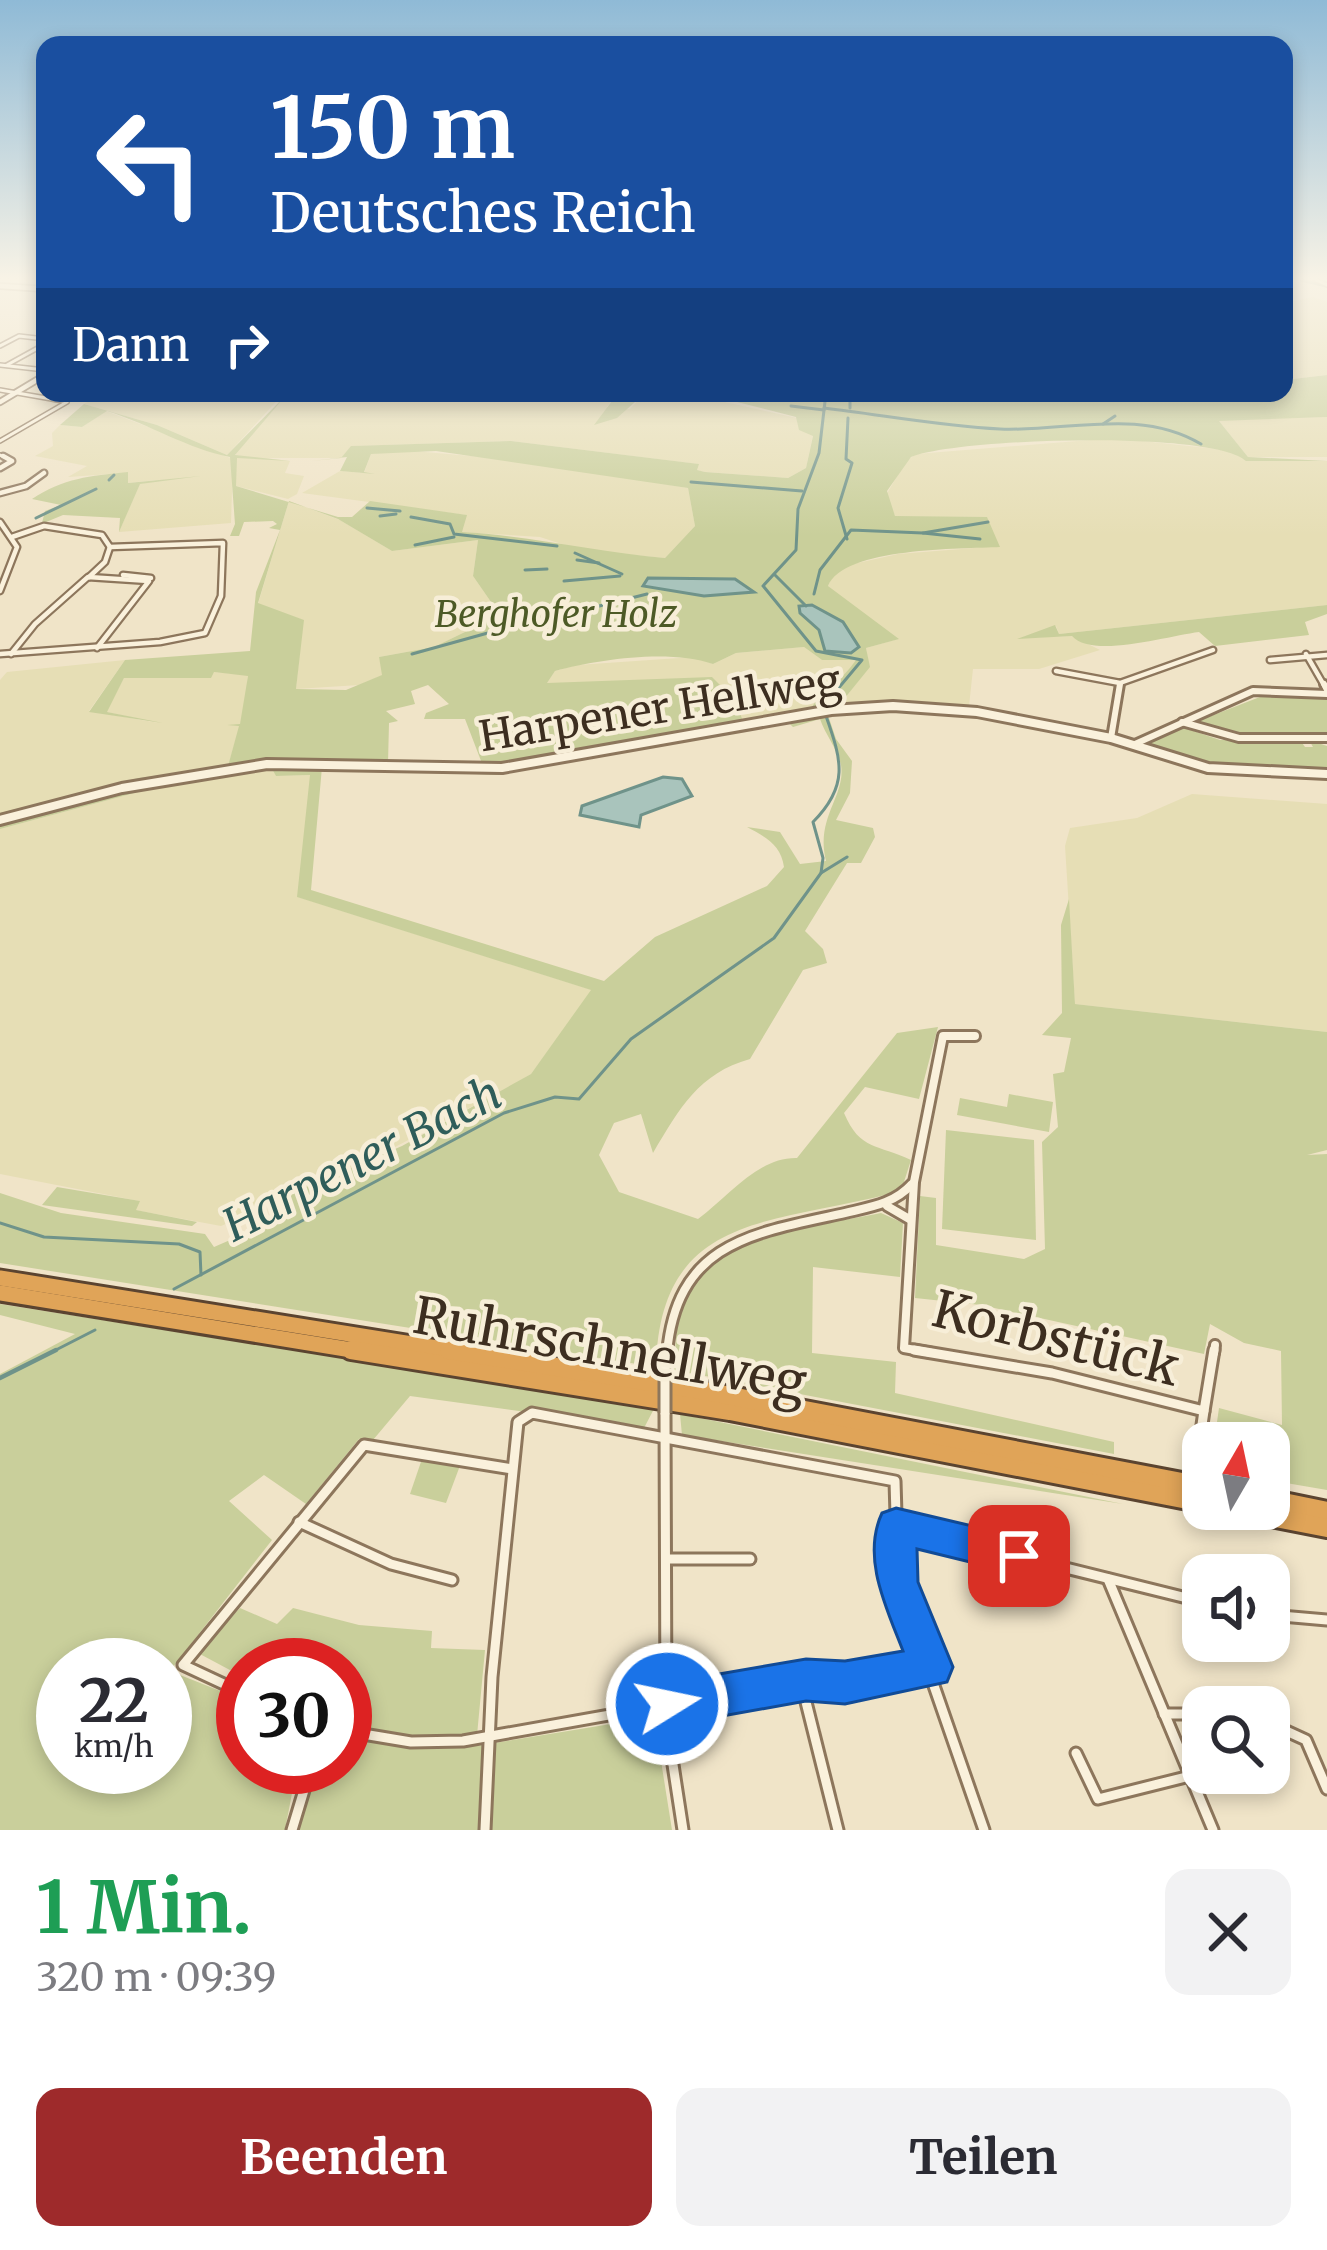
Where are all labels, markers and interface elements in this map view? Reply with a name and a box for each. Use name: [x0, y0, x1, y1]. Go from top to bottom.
text: 150 m: [270, 75, 515, 181]
icon: left: [72, 84, 228, 240]
text: Deutsches Reich: [270, 179, 696, 247]
icon: right: [214, 312, 280, 378]
text: Dann: [72, 317, 190, 373]
park label: Berghofer Holz: [435, 592, 678, 637]
street label: Harpener Hellweg: [475, 654, 845, 763]
water label: Harpener Bach: [213, 1065, 510, 1254]
street label: Korbstück: [926, 1276, 1186, 1400]
street label: Ruhrschnellweg: [409, 1283, 811, 1415]
north arrow: [1182, 1422, 1290, 1530]
map controls: [1182, 1422, 1290, 1794]
pin: [968, 1505, 1070, 1607]
icon: arrive: [986, 1523, 1052, 1589]
button: sound: [1182, 1554, 1290, 1662]
speed limit sign: 30: [216, 1638, 372, 1794]
position arrow: [604, 1641, 730, 1767]
text: 22: [79, 1663, 149, 1738]
button: search: [1182, 1686, 1290, 1794]
text: km/h: [74, 1727, 154, 1765]
text: 1 Min.: [36, 1862, 252, 1953]
button: close: [1165, 1869, 1291, 1995]
text: 320 m · 09:39: [36, 1953, 276, 2002]
button: Beenden: [36, 2088, 652, 2226]
button: Teilen: [676, 2088, 1291, 2226]

